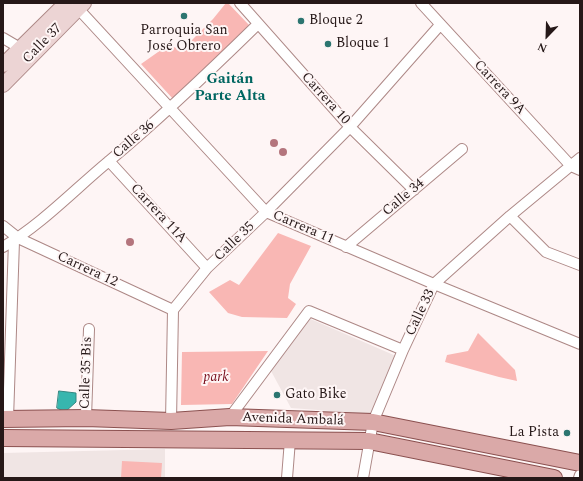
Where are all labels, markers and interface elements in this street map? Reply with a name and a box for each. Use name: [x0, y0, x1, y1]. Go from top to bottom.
marker: Parroquia San José Obrero: [179, 11, 189, 21]
place label: Bloque 2: [309, 13, 363, 29]
marker: Bloque 2: [296, 16, 306, 26]
north arrow: [527, 16, 567, 56]
street label: Calle 37: [20, 20, 66, 68]
place label: Parroquia San José Obrero: [140, 23, 228, 56]
place label: Bloque 1: [336, 36, 390, 52]
text: N: [535, 38, 550, 57]
marker: Bloque 1: [323, 39, 333, 49]
street label: Carrera 9A: [470, 57, 528, 119]
street label: Carrera 10: [297, 69, 353, 129]
district label: Gaitán Parte Alta: [195, 71, 265, 106]
street label: Calle 36: [110, 117, 158, 163]
street label: Calle 34: [380, 176, 428, 220]
street label: Carrera 11A: [126, 181, 190, 247]
street label: Carrera 11: [270, 208, 336, 248]
street label: Calle 35: [211, 219, 259, 265]
street label: Carrera 12: [54, 249, 120, 291]
street label: Calle 33: [403, 287, 439, 339]
street label: Calle 35 Bis: [77, 336, 97, 410]
park label: park: [203, 370, 229, 386]
place label: Gato Bike: [285, 387, 347, 403]
marker: Gato Bike: [272, 390, 282, 400]
street label: Avenida Ambalá: [242, 410, 344, 430]
place label: La Pista: [509, 425, 559, 441]
marker: La Pista: [562, 428, 572, 438]

